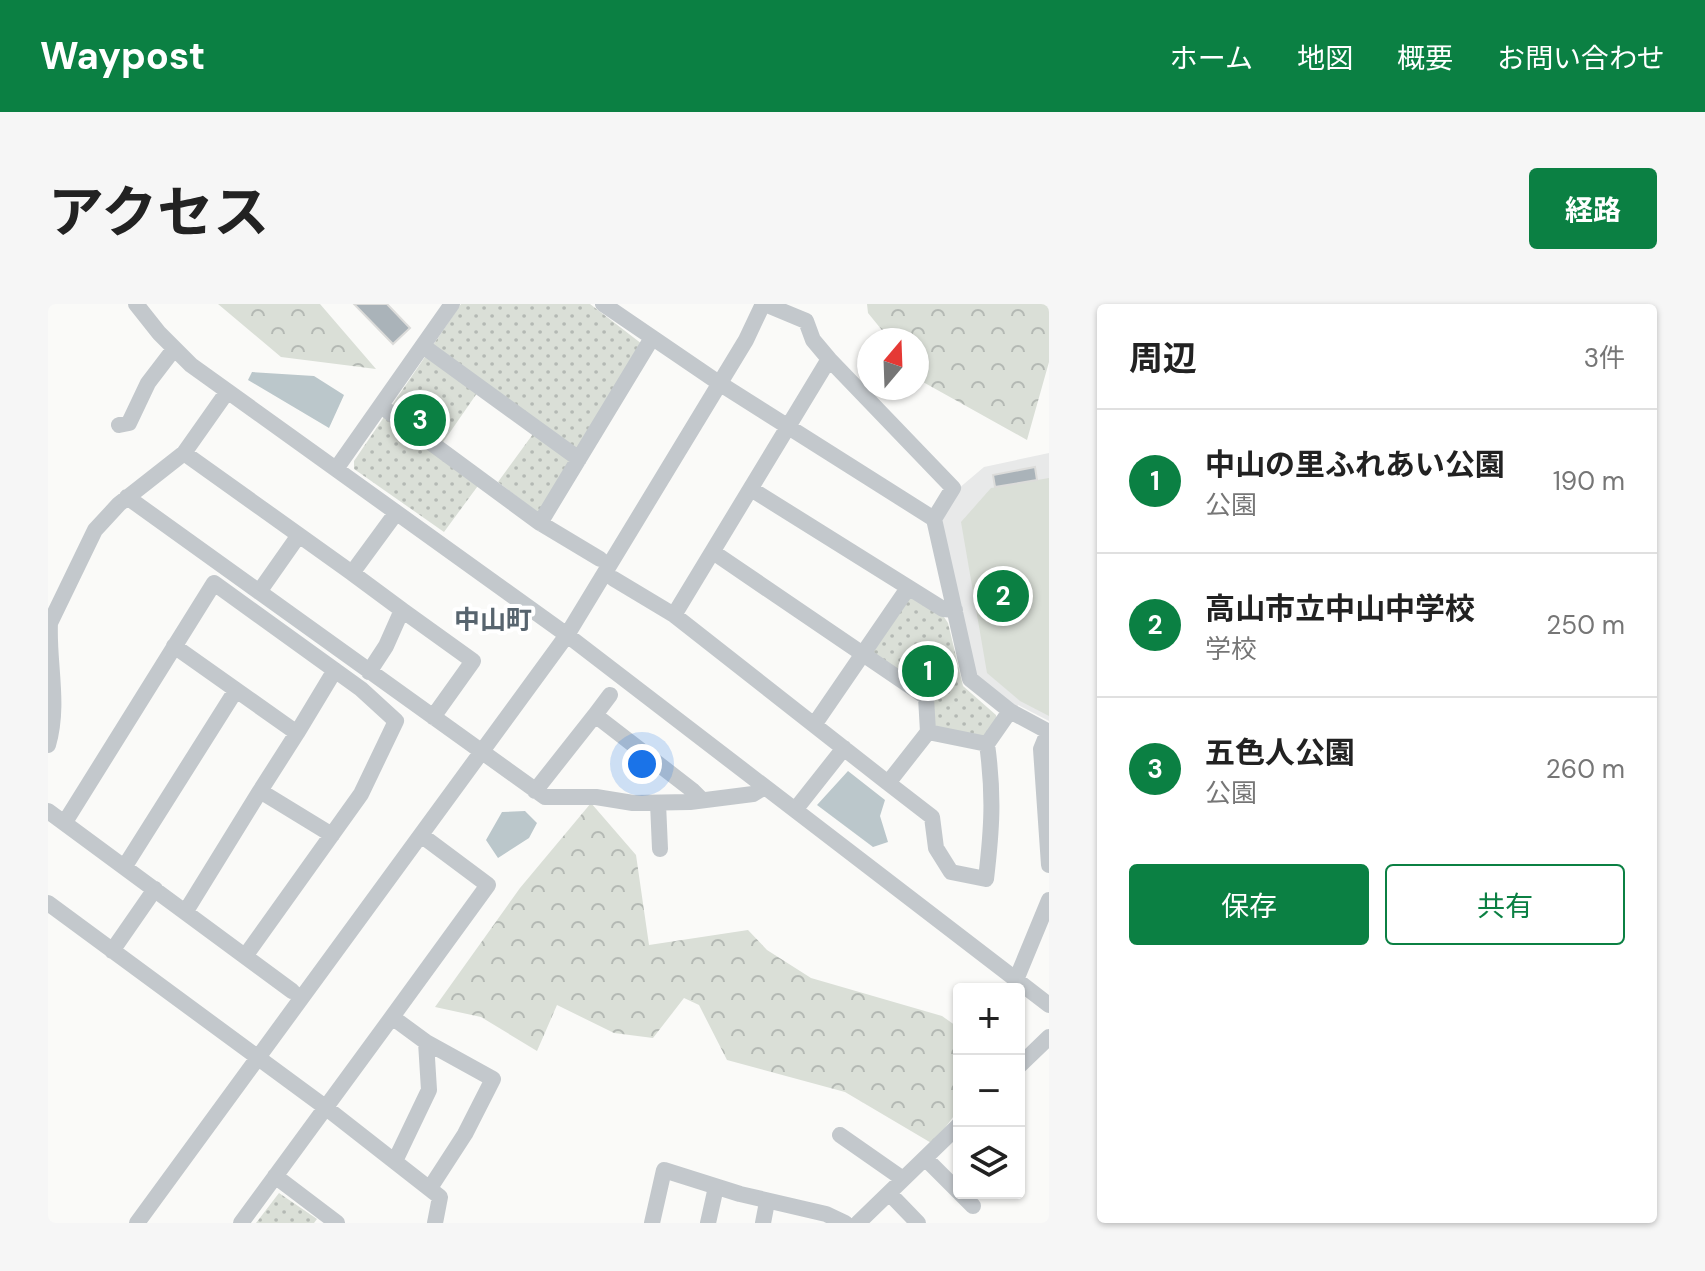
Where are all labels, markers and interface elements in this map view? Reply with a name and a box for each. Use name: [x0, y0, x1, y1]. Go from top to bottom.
text: Waypost: [40, 31, 205, 81]
text: ホーム: [1170, 40, 1253, 77]
text: 地図: [1297, 40, 1353, 77]
text: 概要: [1397, 40, 1453, 77]
text: お問い合わせ: [1497, 40, 1665, 77]
button: 経路: [1529, 168, 1657, 249]
text: アクセス: [48, 176, 269, 249]
north arrow: [857, 328, 929, 400]
text: 周辺: [1129, 336, 1197, 381]
text: 3件: [1584, 341, 1625, 375]
pin: 3: [394, 390, 446, 450]
text: 中山の里ふれあい公園: [1205, 445, 1505, 484]
text: 1: [1150, 464, 1160, 498]
text: 190 m: [1553, 464, 1625, 498]
text: 公園: [1205, 488, 1257, 522]
pin: 2: [977, 566, 1029, 626]
text: 高山市立中山中学校: [1205, 589, 1475, 628]
district label: 中山町: [454, 603, 532, 637]
text: 2: [1147, 608, 1163, 642]
text: 250 m: [1546, 608, 1625, 642]
text: 学校: [1205, 632, 1257, 666]
pin: 1: [902, 641, 954, 701]
text: 五色人公園: [1205, 733, 1355, 772]
your location: [622, 744, 662, 784]
text: 3: [1147, 752, 1163, 786]
text: 260 m: [1546, 752, 1625, 786]
text: 公園: [1205, 776, 1257, 810]
button: 保存: [1129, 864, 1369, 945]
button: 共有: [1385, 864, 1625, 945]
map controls: [953, 983, 1025, 1199]
button: +: [953, 983, 1025, 1055]
button: −: [953, 1055, 1025, 1127]
button: layers: [953, 1127, 1025, 1199]

